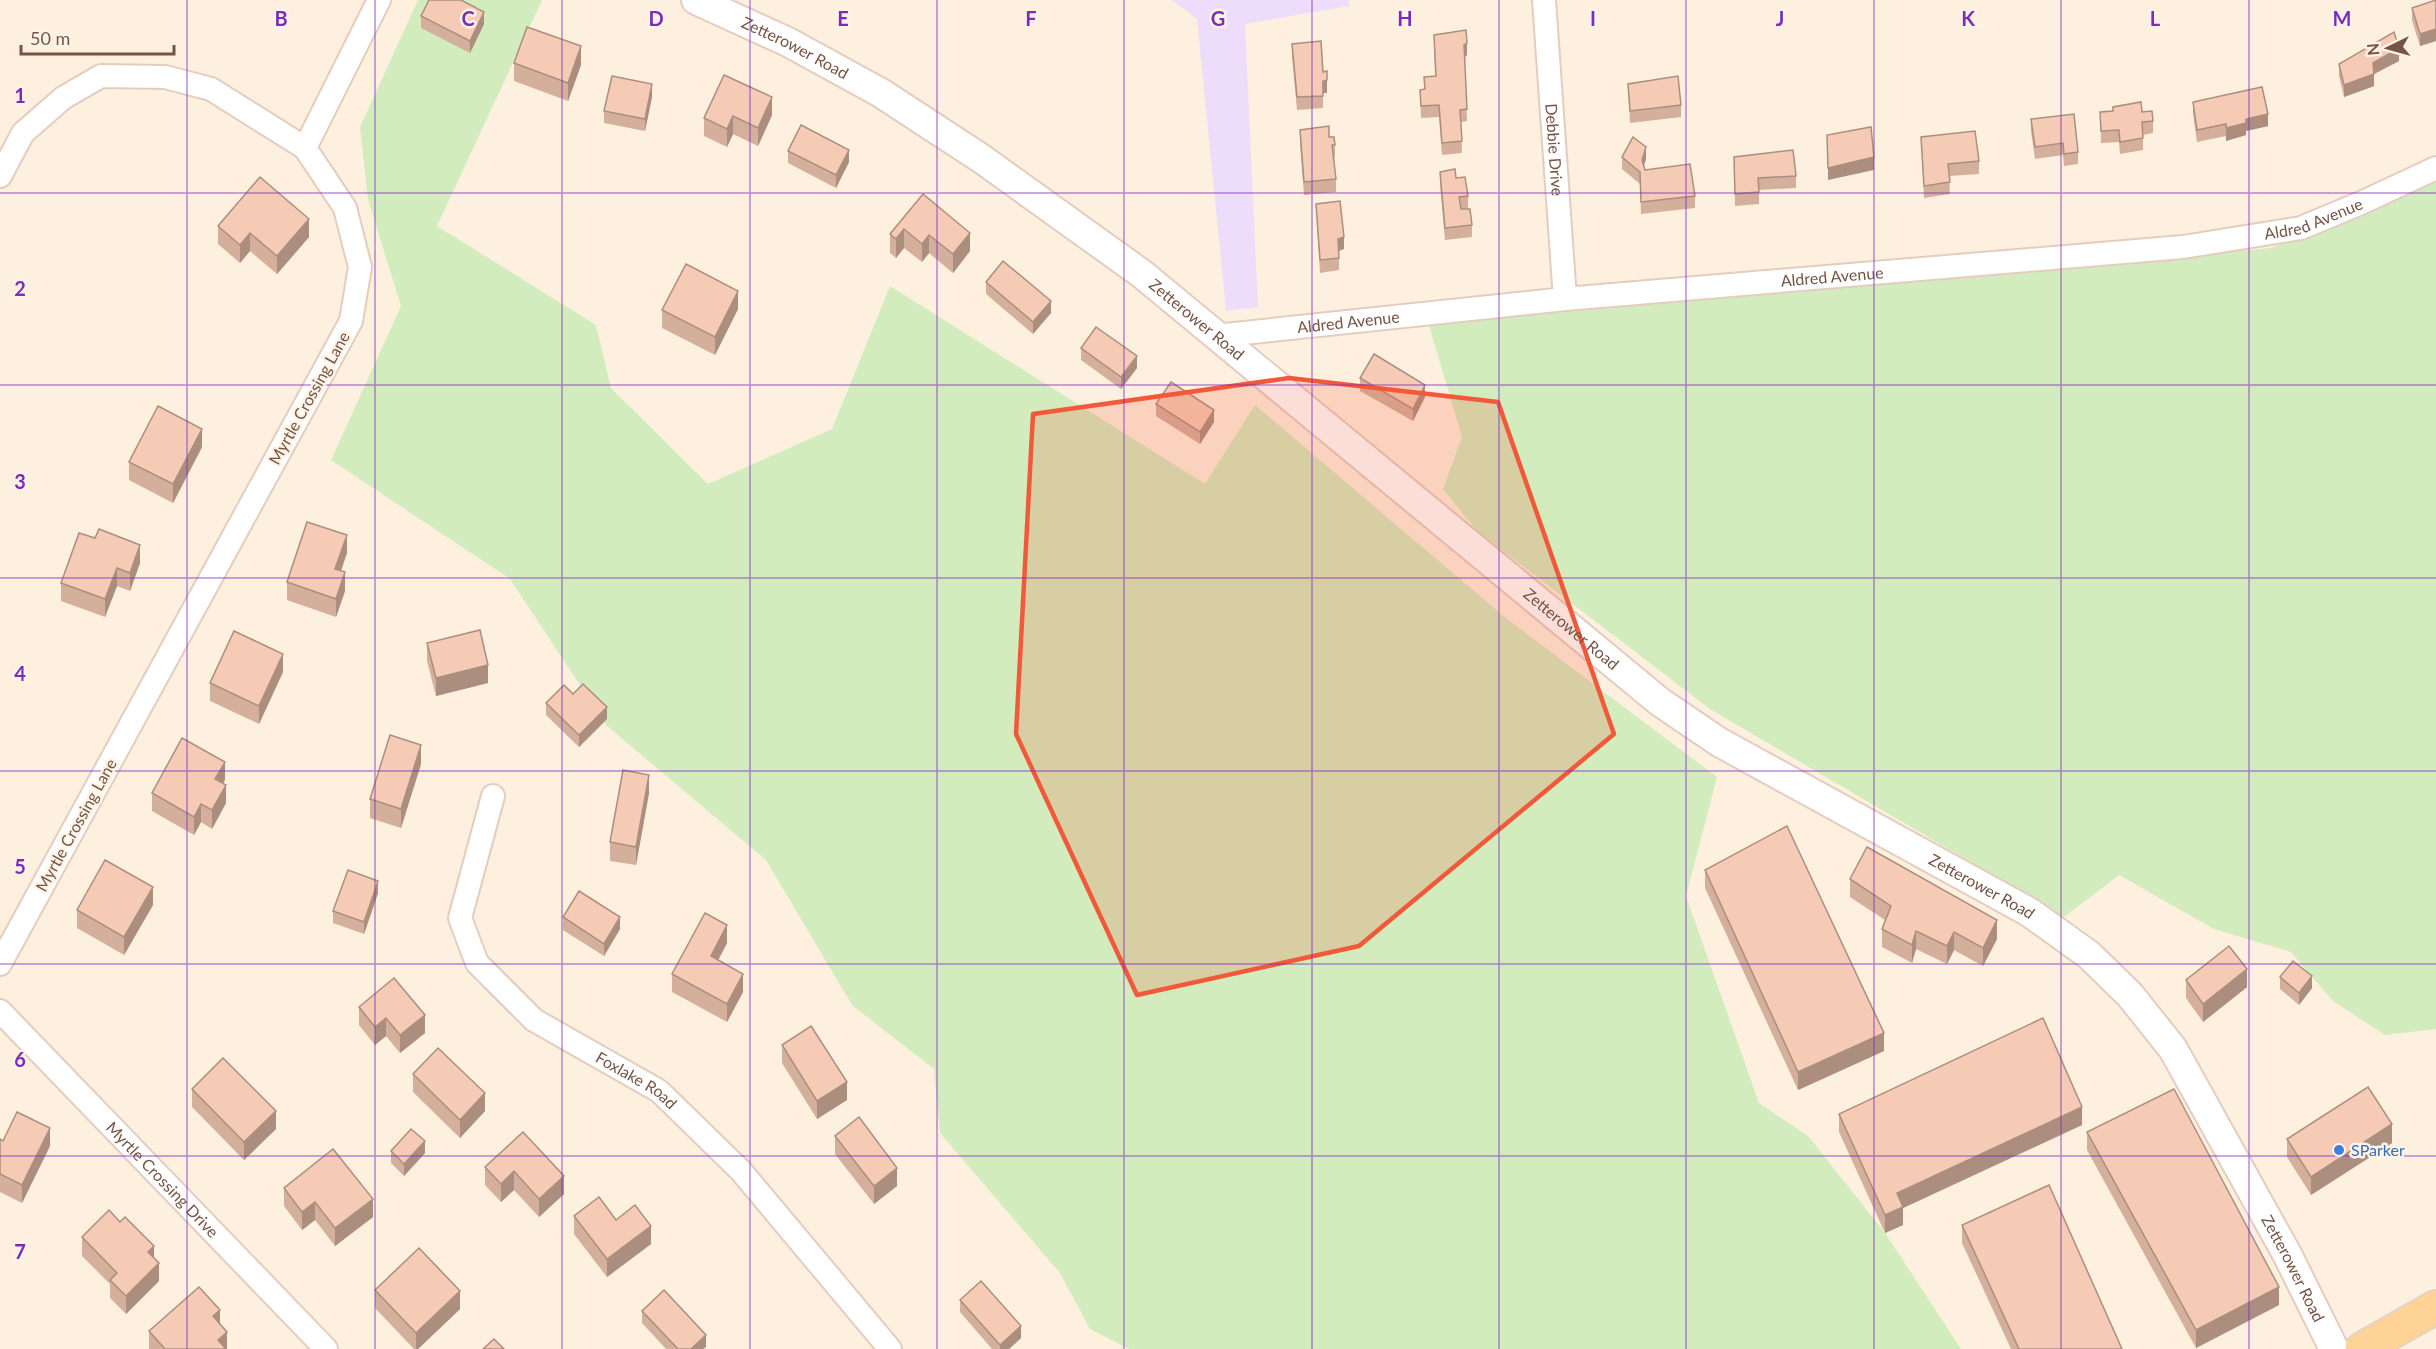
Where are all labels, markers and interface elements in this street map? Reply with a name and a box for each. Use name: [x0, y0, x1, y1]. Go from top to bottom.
text: B: [274, 6, 288, 30]
text: C: [461, 6, 475, 30]
text: D: [648, 6, 664, 30]
text: E: [837, 6, 849, 30]
text: F: [1025, 6, 1037, 30]
text: G: [1211, 6, 1225, 30]
text: H: [1397, 6, 1413, 30]
text: I: [1590, 6, 1596, 30]
text: J: [1776, 6, 1784, 30]
text: K: [1961, 6, 1975, 30]
text: L: [2150, 6, 2161, 30]
text: M: [2333, 6, 2351, 30]
street label: Zetterower Road: [739, 12, 852, 82]
scale bar: [21, 18, 174, 56]
north arrow: [2358, 18, 2418, 78]
text: 50 m: [30, 27, 70, 49]
text: N: [2363, 42, 2383, 56]
text: 1: [14, 83, 26, 107]
street label: Debbie Drive: [1542, 103, 1568, 197]
street label: Aldred Avenue: [2263, 193, 2365, 243]
street label: Aldred Avenue: [1780, 262, 1884, 290]
street label: Zetterower Road: [1146, 274, 1248, 364]
text: 2: [14, 276, 26, 300]
street label: Aldred Avenue: [1296, 307, 1400, 336]
street label: Myrtle Crossing Lane: [264, 328, 353, 467]
text: 3: [14, 469, 26, 493]
street label: Zetterower Road: [1520, 584, 1623, 673]
text: 4: [14, 661, 26, 685]
street label: Myrtle Crossing Lane: [31, 755, 120, 894]
street label: Zetterower Road: [1926, 849, 2039, 922]
text: 5: [14, 854, 26, 878]
text: 6: [14, 1047, 26, 1071]
street label: Foxlake Road: [593, 1047, 681, 1112]
street label: Myrtle Crossing Drive: [103, 1117, 223, 1241]
place label: SParker: [2351, 1140, 2405, 1159]
marker: SParker: [2332, 1143, 2346, 1157]
street label: Zetterower Road: [2258, 1212, 2329, 1325]
text: 7: [14, 1239, 26, 1263]

